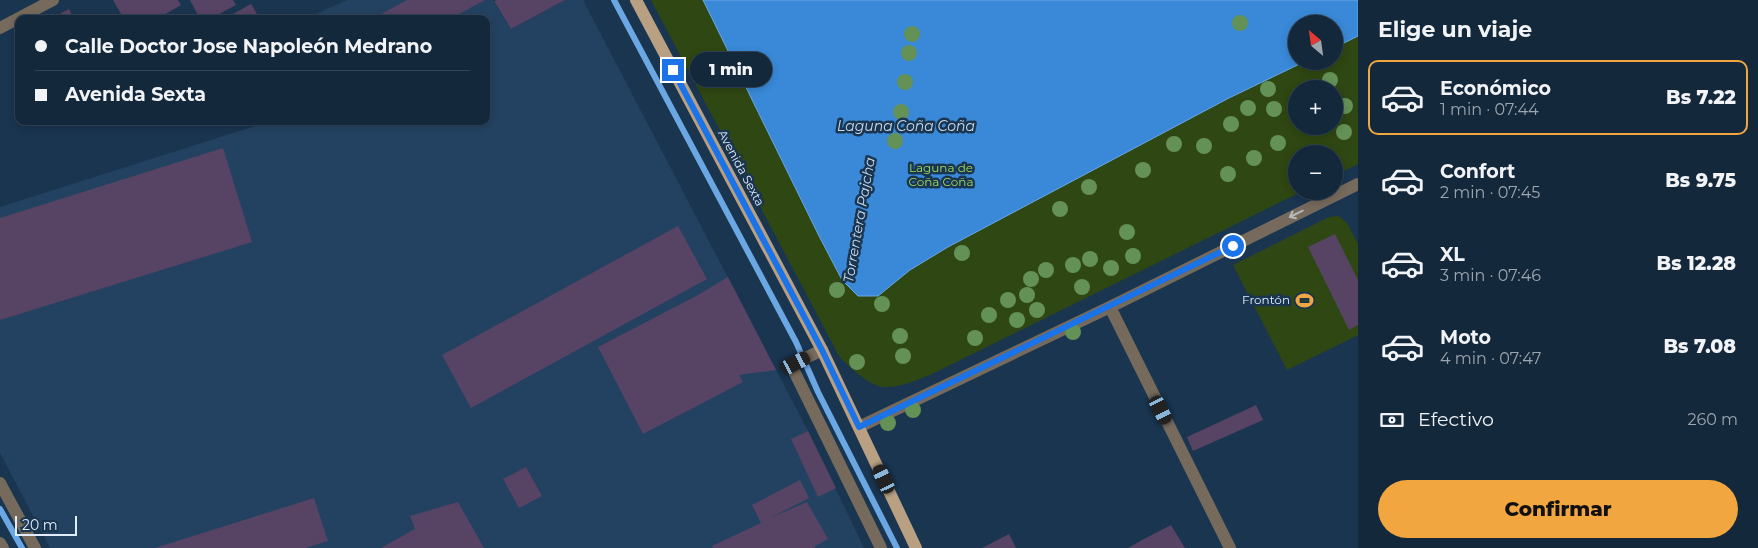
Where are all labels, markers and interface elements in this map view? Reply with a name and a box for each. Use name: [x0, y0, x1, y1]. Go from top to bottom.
north arrow: [1288, 15, 1342, 70]
map controls: [1288, 15, 1343, 200]
text: Elige un viaje: [1378, 16, 1532, 43]
text: Calle Doctor Jose Napoleón Medrano: [65, 35, 432, 58]
callout: 1 min: [690, 52, 773, 88]
route end: [662, 59, 684, 81]
text: 1 min: [709, 60, 753, 79]
icon: car: [1380, 75, 1425, 120]
text: Económico: [1440, 77, 1551, 100]
button: +: [1288, 80, 1343, 135]
text: Avenida Sexta: [65, 83, 206, 106]
text: Bs 7.22: [1666, 86, 1736, 109]
text: 1 min · 07:44: [1440, 100, 1539, 119]
water label: Laguna Coña Coña: [837, 117, 975, 135]
street label: Avenida Sexta: [715, 127, 768, 208]
button: −: [1288, 145, 1343, 200]
water label: Torrentera Pajcha: [839, 156, 879, 284]
icon: car: [1380, 158, 1425, 203]
park label: Laguna de Coña Coña: [908, 160, 974, 189]
text: Confort: [1440, 160, 1515, 183]
text: Bs 9.75: [1665, 169, 1736, 192]
text: 2 min · 07:45: [1440, 183, 1540, 202]
one-way arrow: [1289, 210, 1304, 220]
route start: [1222, 235, 1244, 257]
icon: car: [1380, 241, 1425, 286]
text: XL: [1440, 243, 1465, 266]
text: Bs 12.28: [1657, 252, 1736, 275]
text: 3 min · 07:46: [1440, 266, 1541, 285]
sports icon: Frontón: [1294, 290, 1314, 310]
place label: Frontón: [1242, 292, 1290, 307]
icon: car: [1380, 324, 1425, 369]
text: Moto: [1440, 326, 1491, 349]
text: Bs 7.08: [1664, 335, 1736, 358]
text: 4 min · 07:47: [1440, 349, 1541, 368]
car: [779, 350, 812, 376]
car: [1147, 393, 1174, 427]
icon: cash: [1378, 406, 1406, 434]
text: Efectivo: [1418, 408, 1494, 431]
text: 260 m: [1687, 410, 1738, 429]
car: [870, 462, 897, 496]
button: Confirmar: [1378, 480, 1738, 538]
scale bar: [15, 513, 78, 536]
text: 20 m: [22, 516, 58, 534]

